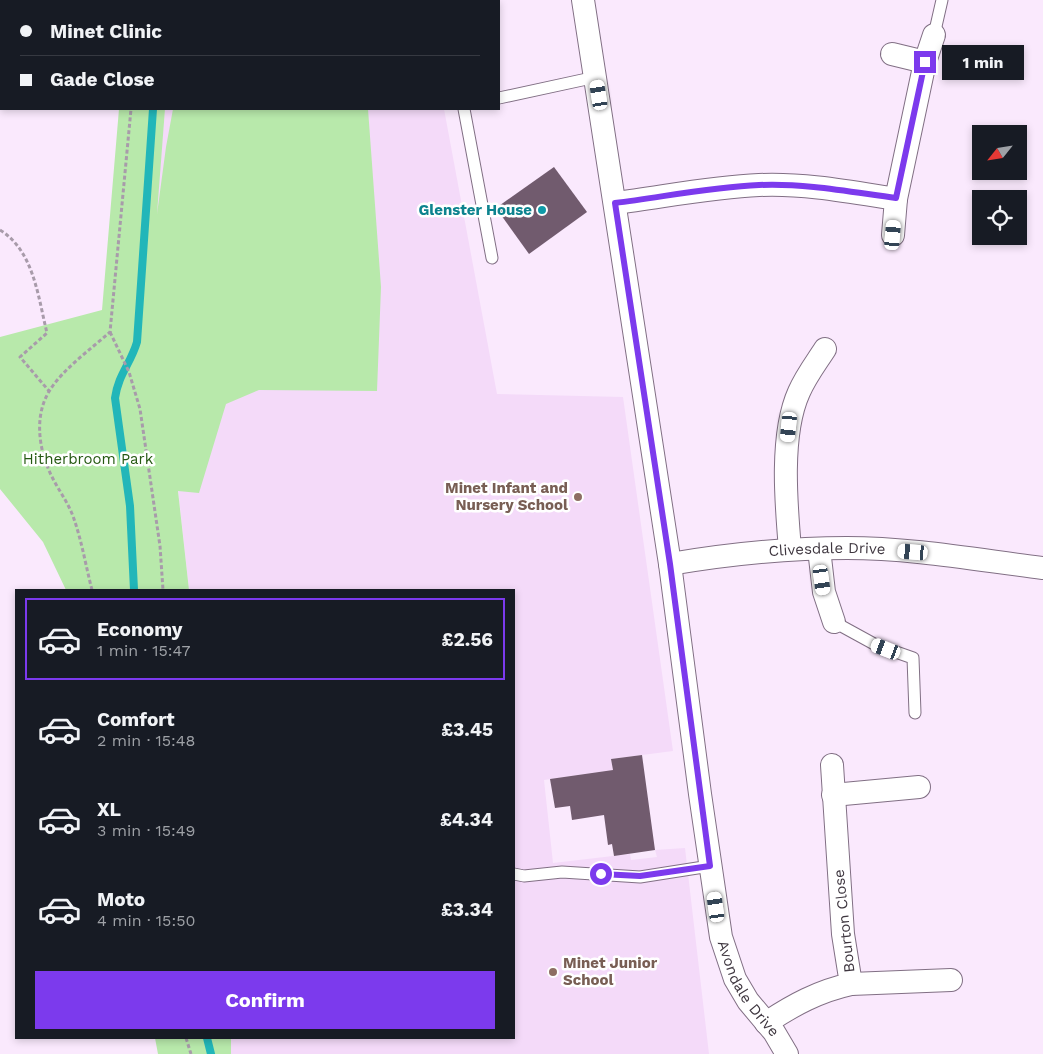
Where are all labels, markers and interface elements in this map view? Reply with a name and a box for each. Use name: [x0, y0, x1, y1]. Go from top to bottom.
text: Minet Clinic: [50, 20, 162, 43]
callout: 1 min: [942, 44, 1025, 80]
route end: [914, 51, 936, 73]
text: 1 min: [962, 53, 1004, 72]
text: Gade Close: [50, 68, 155, 91]
car: [589, 79, 608, 111]
north arrow: [972, 125, 1028, 180]
map controls: [972, 125, 1027, 245]
button: locate: [972, 190, 1027, 245]
place label: Glenster House: [419, 201, 532, 219]
marker: Glenster House: [536, 204, 548, 216]
car: [884, 219, 901, 251]
car: [779, 411, 798, 443]
park label: Hitherbroom Park: [23, 450, 154, 468]
place label: Minet Infant and Nursery School: [445, 479, 568, 514]
marker: Minet Infant and Nursery School: [572, 491, 584, 503]
street label: Clivesdale Drive: [768, 539, 886, 560]
car: [897, 543, 928, 561]
car: [812, 564, 831, 596]
icon: car: [37, 617, 82, 662]
text: Economy: [97, 618, 182, 641]
text: £2.56: [442, 628, 493, 651]
car: [869, 637, 902, 661]
text: 1 min · 15:47: [97, 641, 191, 660]
icon: car: [37, 707, 82, 752]
text: Comfort: [97, 708, 175, 731]
text: £3.45: [441, 718, 493, 741]
text: 2 min · 15:48: [97, 731, 195, 750]
icon: car: [37, 797, 82, 842]
text: XL: [97, 798, 121, 821]
text: £4.34: [440, 808, 493, 831]
text: 3 min · 15:49: [97, 821, 195, 840]
route start: [590, 863, 612, 885]
street label: Bourton Close: [830, 868, 858, 974]
icon: car: [37, 887, 82, 932]
text: Moto: [97, 888, 145, 911]
car: [706, 891, 725, 923]
text: £3.34: [441, 898, 493, 921]
text: 4 min · 15:50: [97, 911, 195, 930]
street label: Avondale Drive: [714, 938, 783, 1040]
place label: Minet Junior School: [563, 954, 658, 989]
marker: Minet Junior School: [547, 966, 559, 978]
button: Confirm: [35, 971, 495, 1029]

